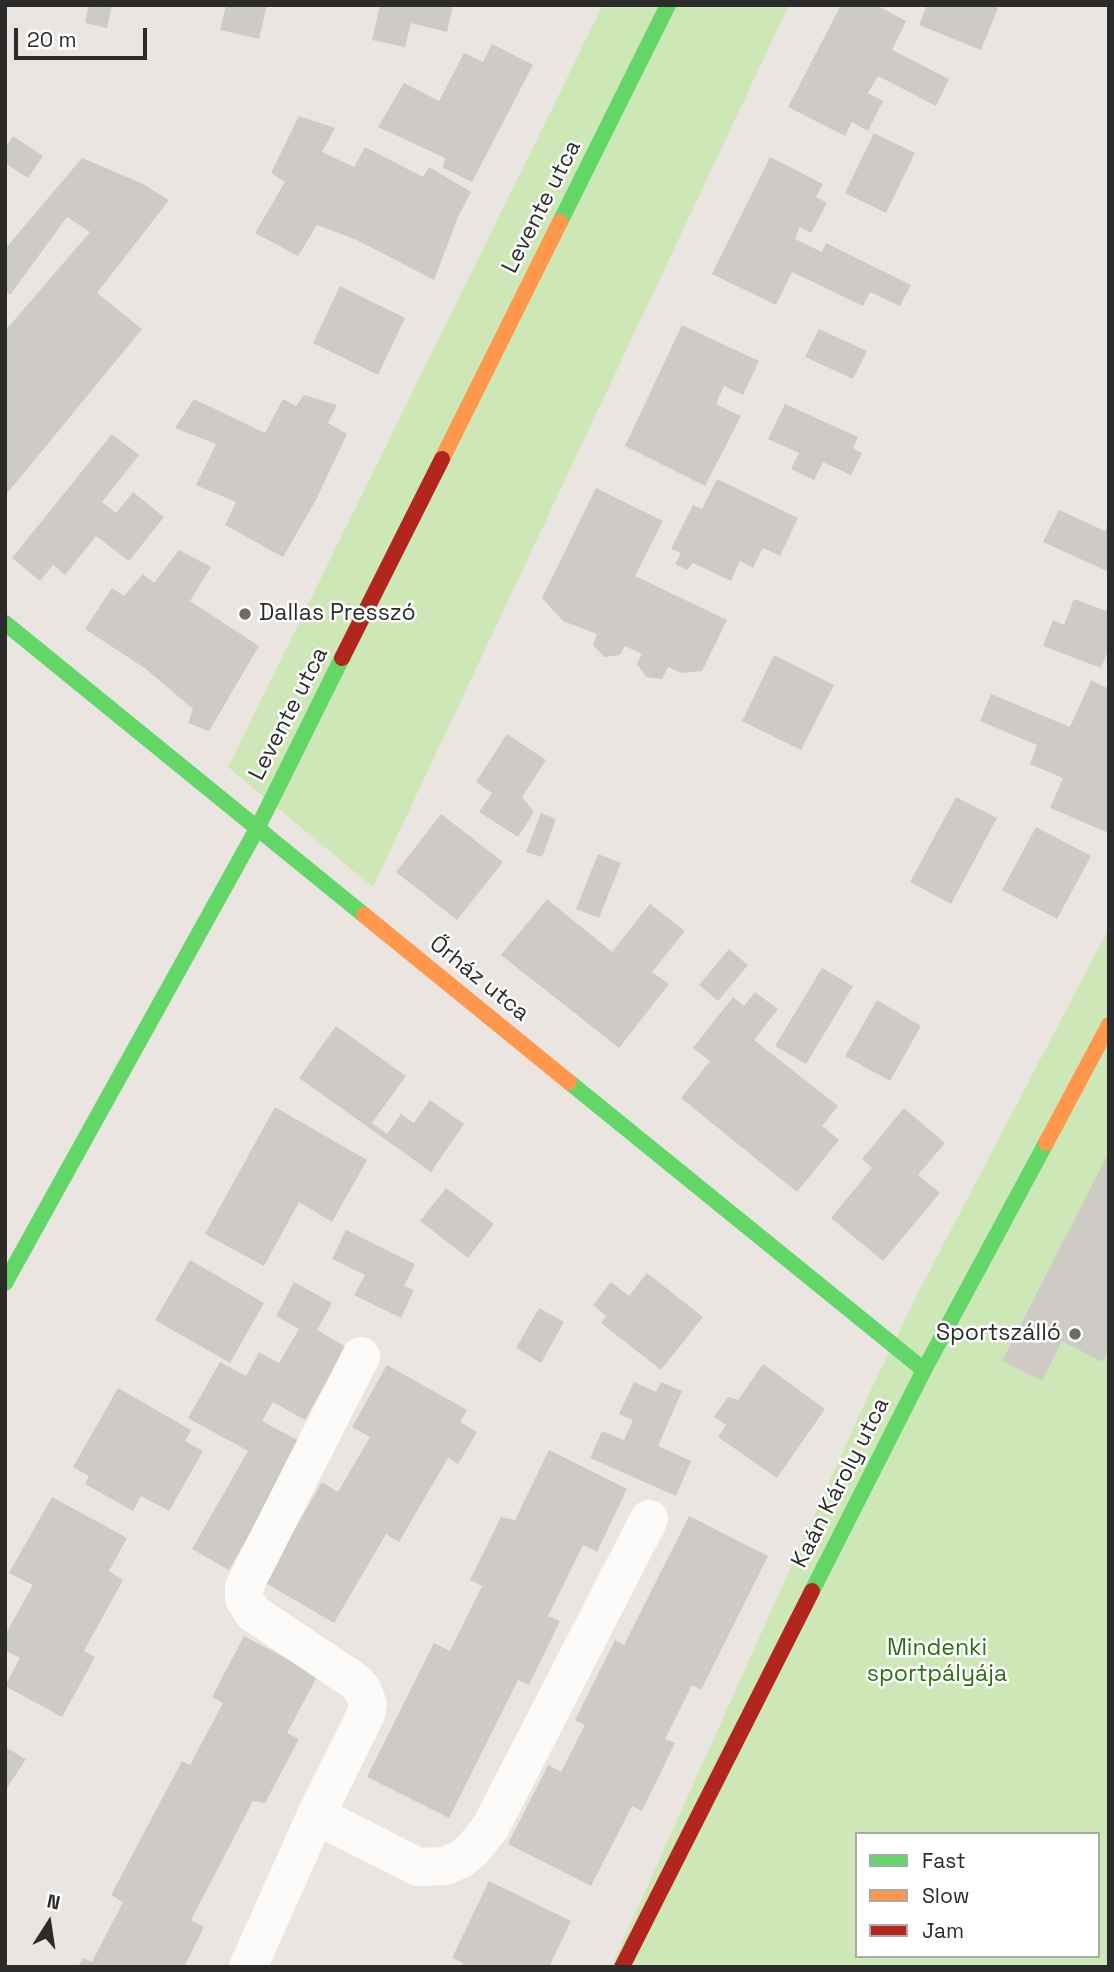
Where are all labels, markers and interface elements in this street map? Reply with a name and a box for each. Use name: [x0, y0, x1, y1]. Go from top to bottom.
scale bar: [18, 14, 150, 58]
text: 20 m: [27, 26, 77, 53]
street label: Levente utca: [497, 136, 587, 278]
place label: Dallas Presszó: [259, 600, 416, 628]
marker: Dallas Presszó: [237, 606, 253, 622]
street label: Levente utca: [244, 643, 334, 785]
street label: Őrház utca: [423, 930, 535, 1028]
place label: Sportszálló: [936, 1320, 1061, 1348]
marker: Sportszálló: [1067, 1326, 1083, 1342]
street label: Kaán Károly utca: [786, 1393, 896, 1573]
park label: Mindenki sportpályája: [867, 1635, 1007, 1689]
legend: [855, 1832, 1100, 1958]
text: Fast: [922, 1847, 966, 1874]
text: Slow: [922, 1882, 970, 1909]
north arrow: [14, 1888, 84, 1958]
text: N: [45, 1888, 62, 1916]
text: Jam: [922, 1917, 964, 1944]

